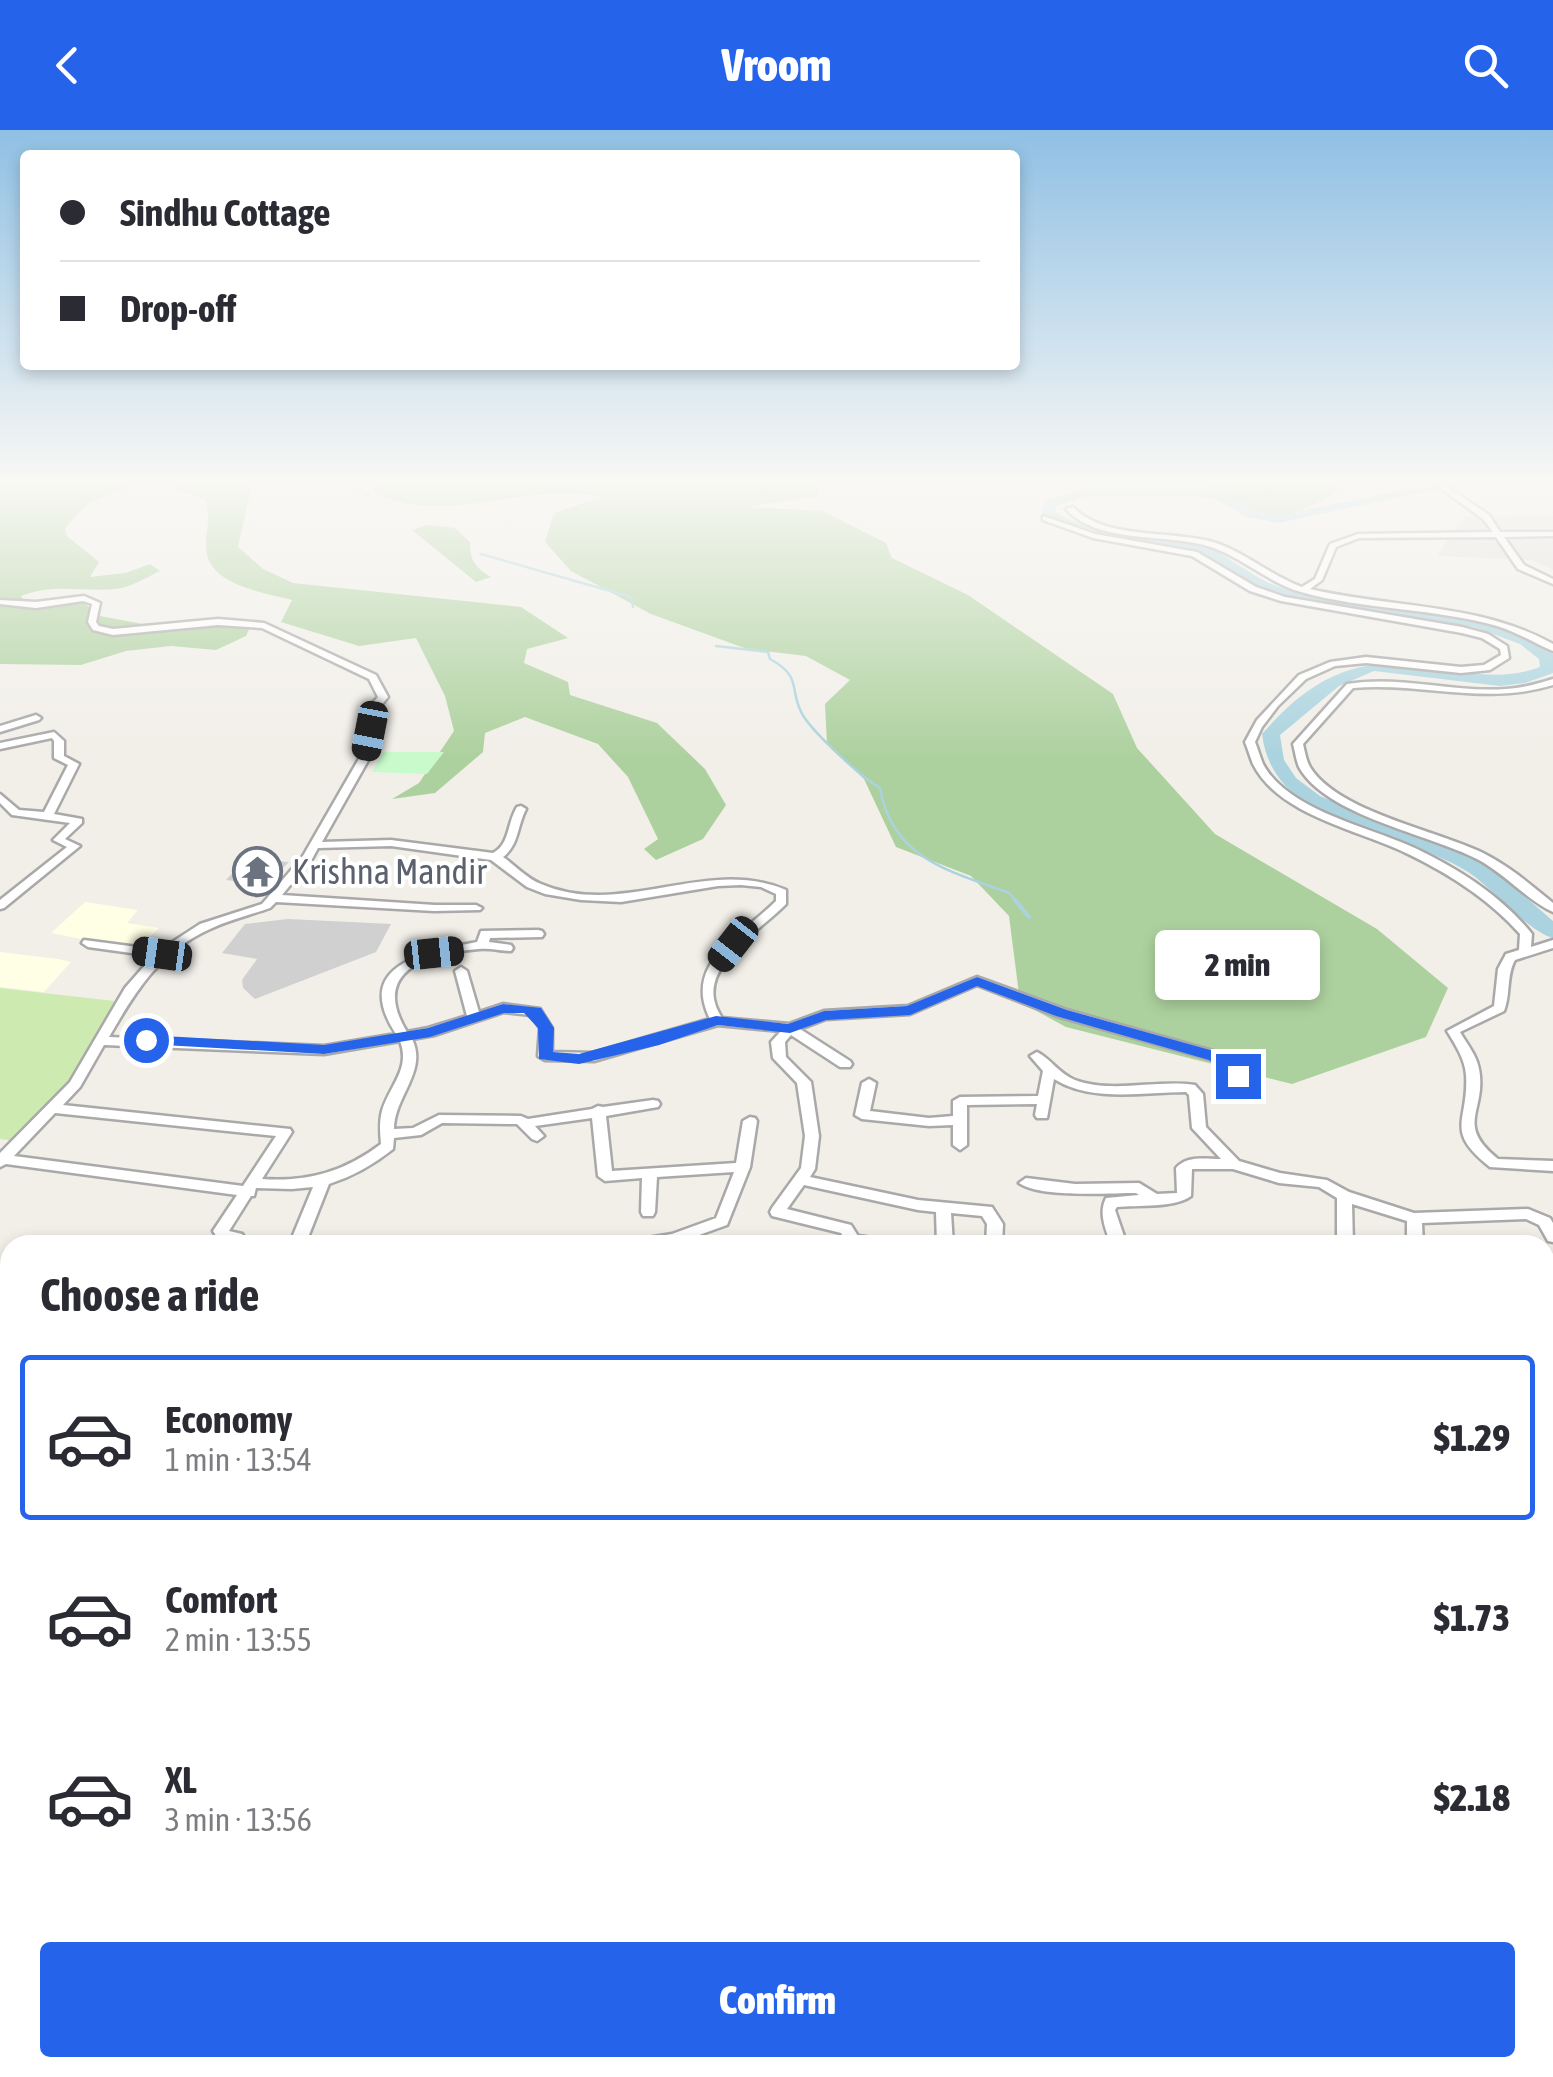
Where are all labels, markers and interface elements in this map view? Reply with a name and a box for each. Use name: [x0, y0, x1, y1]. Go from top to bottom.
icon: back: [40, 38, 95, 93]
icon: search: [1458, 38, 1513, 93]
text: Vroom: [721, 39, 832, 91]
text: Sindhu Cottage: [120, 191, 330, 234]
text: Drop-off: [120, 287, 236, 330]
car: [350, 699, 390, 763]
temple icon: Krishna Mandir: [231, 845, 283, 897]
place label: Krishna Mandir: [292, 851, 487, 891]
car: [703, 911, 763, 977]
callout: 2 min: [1156, 931, 1320, 1001]
car: [130, 935, 194, 973]
car: [403, 935, 465, 971]
text: 2 min: [1205, 946, 1270, 983]
route start: [124, 1018, 169, 1063]
route end: [1216, 1054, 1261, 1099]
text: Choose a ride: [40, 1269, 259, 1321]
icon: car: [45, 1393, 135, 1483]
text: Economy: [165, 1398, 292, 1441]
text: $1.29: [1434, 1416, 1510, 1459]
text: 1 min · 13:54: [165, 1441, 312, 1478]
icon: car: [45, 1573, 135, 1663]
text: Comfort: [165, 1578, 277, 1621]
text: $1.73: [1434, 1596, 1510, 1639]
text: 2 min · 13:55: [165, 1621, 312, 1658]
icon: car: [45, 1753, 135, 1843]
text: XL: [165, 1758, 197, 1801]
text: $2.18: [1434, 1776, 1510, 1819]
text: 3 min · 13:56: [165, 1801, 312, 1838]
button: Confirm: [40, 1942, 1515, 2057]

